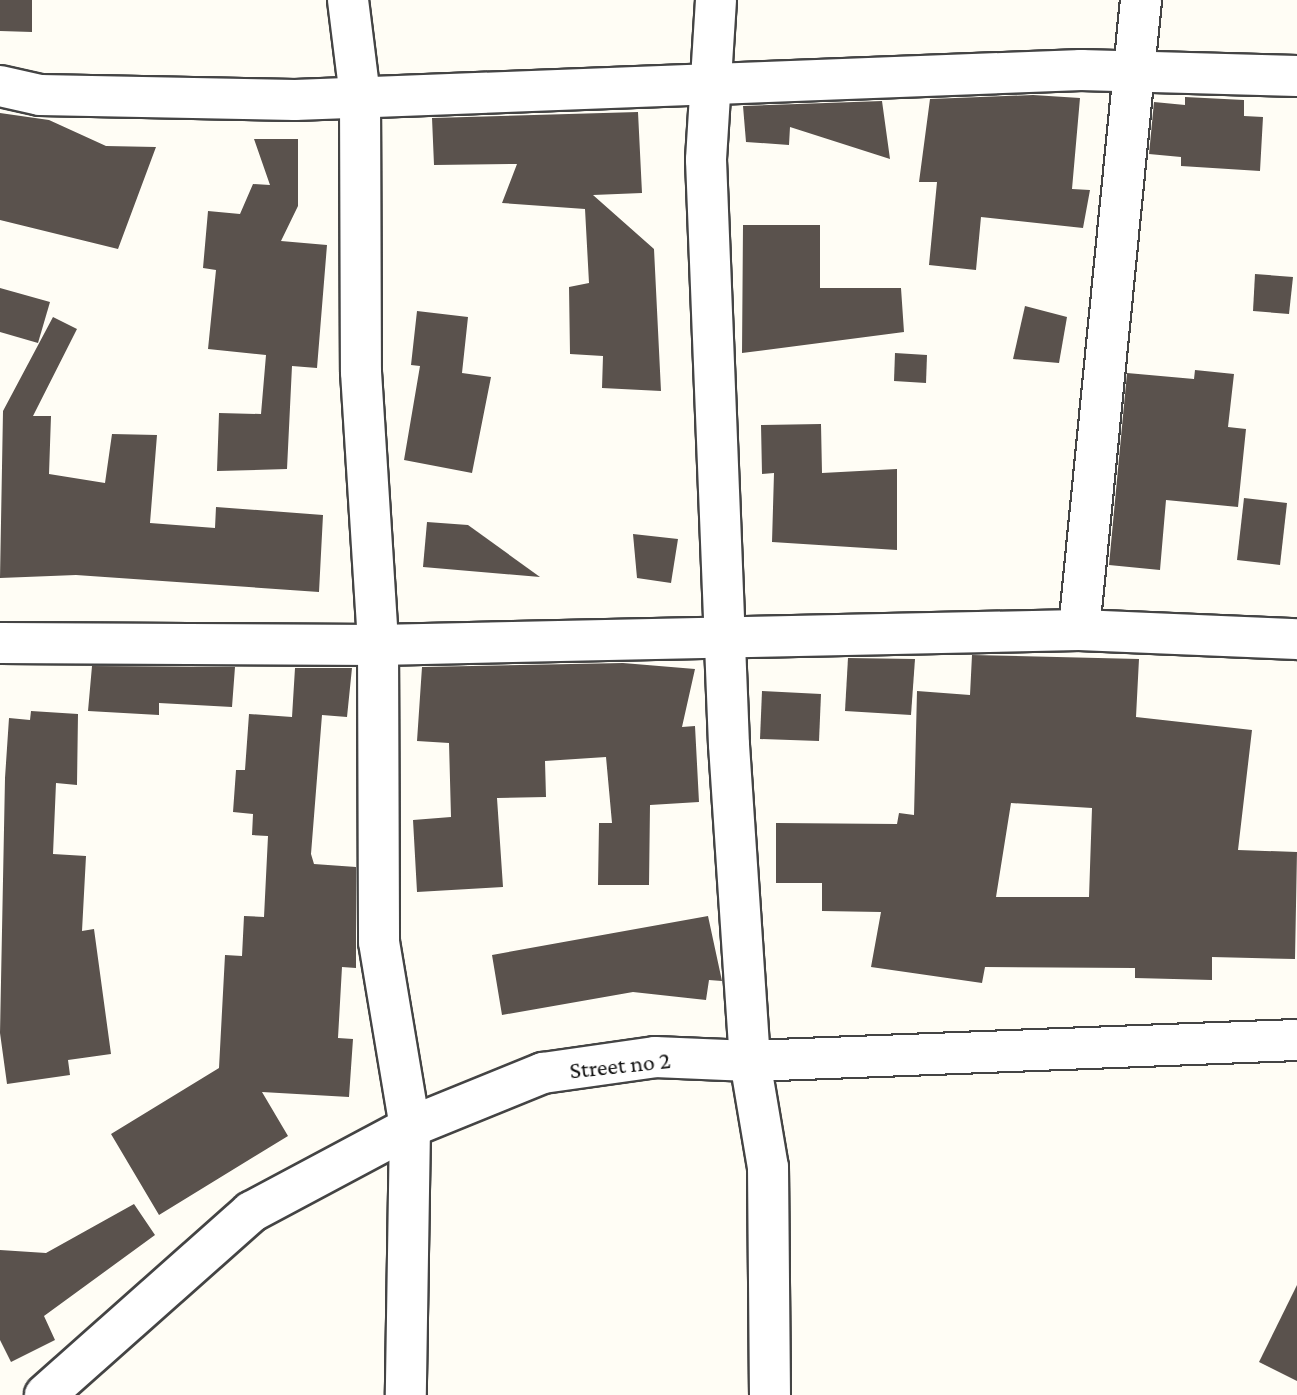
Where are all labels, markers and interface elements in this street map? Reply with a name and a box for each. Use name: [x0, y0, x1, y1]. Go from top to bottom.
street label: Street no 2: [568, 1045, 672, 1085]

